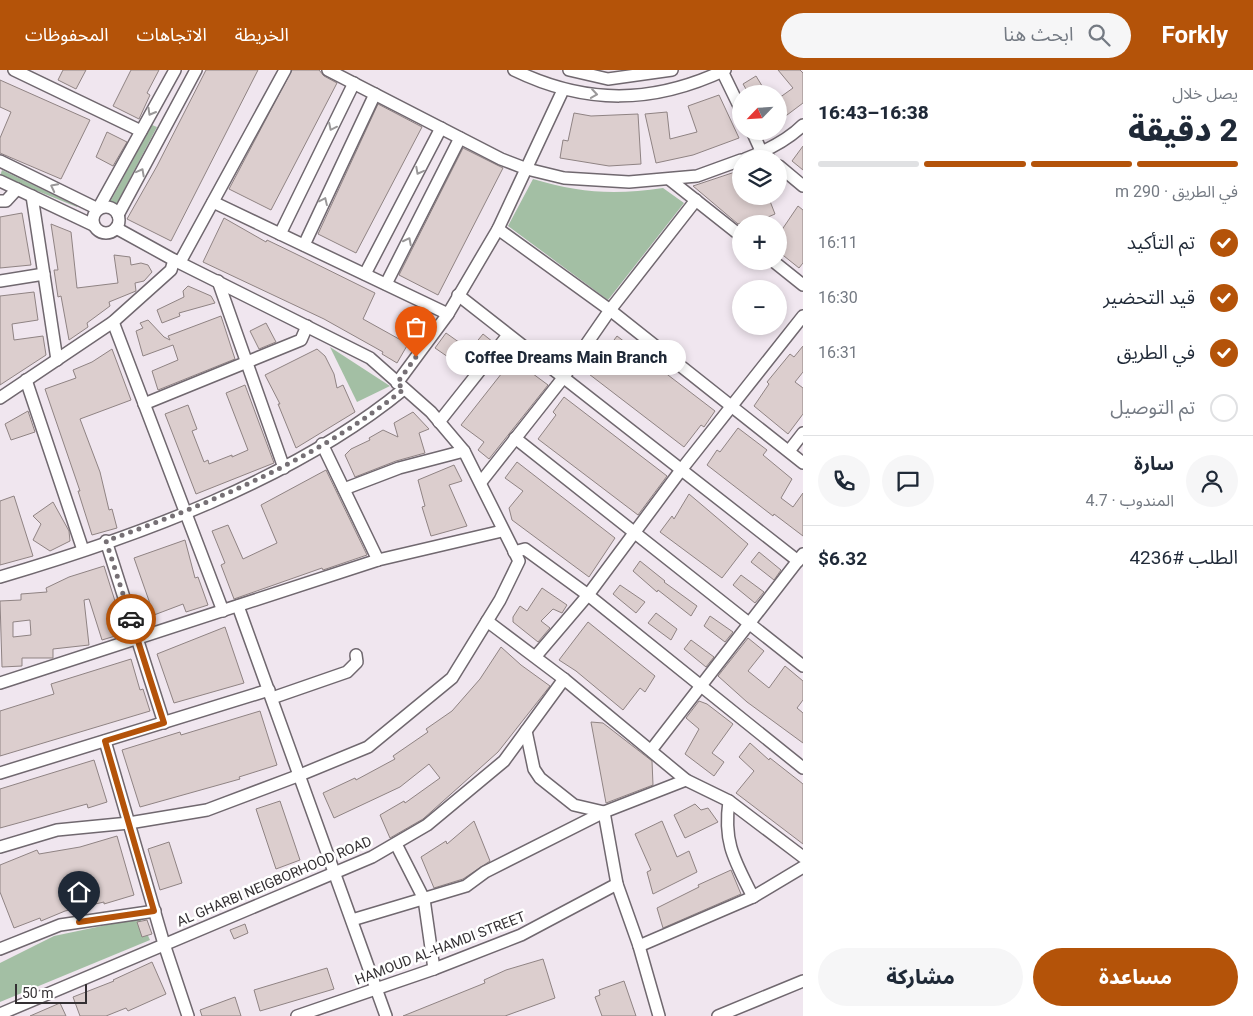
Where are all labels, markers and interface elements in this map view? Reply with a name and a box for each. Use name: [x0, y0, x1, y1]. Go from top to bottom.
search box: [781, 13, 1131, 58]
icon: search: [1085, 21, 1113, 49]
text: Forkly: [1161, 21, 1228, 49]
text: ابحث هنا: [1003, 23, 1073, 46]
text: المحفوظات: [25, 24, 109, 45]
text: الاتجاهات: [137, 24, 207, 45]
text: الخريطة: [235, 24, 289, 45]
text: يصل خلال: [1172, 84, 1238, 103]
north arrow: [732, 85, 788, 140]
map controls: [732, 85, 787, 335]
one-way arrow: [589, 89, 598, 99]
text: 16:38–16:43: [818, 101, 929, 124]
one-way arrow: [147, 107, 157, 116]
text: 2 دقيقة: [1128, 111, 1238, 149]
one-way arrow: [328, 122, 338, 131]
button: layers: [732, 150, 787, 205]
one-way arrow: [415, 166, 425, 175]
one-way arrow: [135, 168, 145, 177]
text: في الطريق · 290 m: [1115, 182, 1238, 201]
one-way arrow: [50, 183, 59, 193]
one-way arrow: [318, 197, 329, 206]
button: +: [732, 215, 787, 270]
icon: check: [1210, 229, 1238, 257]
text: تم التأكيد: [1127, 231, 1195, 254]
text: 16:11: [818, 233, 858, 252]
one-way arrow: [402, 237, 412, 246]
button: −: [732, 280, 787, 335]
icon: check: [1210, 284, 1238, 312]
text: قيد التحضير: [1103, 286, 1195, 309]
text: 16:30: [818, 288, 858, 307]
pin: [395, 306, 437, 357]
icon: bag: [402, 313, 430, 341]
icon: check: [1210, 339, 1238, 367]
callout: Coffee Dreams Main Branch: [446, 340, 686, 374]
text: في الطريق: [1117, 341, 1195, 364]
text: 16:31: [818, 343, 858, 362]
text: Coffee Dreams Main Branch: [465, 348, 667, 367]
text: تم التوصيل: [1110, 396, 1195, 419]
text: سارة: [1134, 452, 1174, 475]
button: phone: [818, 455, 870, 507]
button: chat: [882, 455, 934, 507]
button: person: [1186, 455, 1238, 507]
text: المندوب · 4.7: [1085, 491, 1174, 510]
text: الطلب #4236: [1129, 546, 1238, 569]
text: $6.32: [818, 547, 867, 570]
courier: [106, 594, 156, 644]
icon: car: [117, 605, 145, 633]
street label: AL GHARBI NEIGBORHOOD ROAD: [174, 833, 374, 929]
pin: [58, 871, 100, 922]
icon: home: [65, 878, 93, 906]
street label: HAMOUD AL-HAMDI STREET: [353, 908, 528, 988]
button: مشاركة: [818, 948, 1023, 1006]
button: مساعدة: [1033, 948, 1238, 1006]
scale bar: [15, 981, 88, 1004]
text: 50 m: [22, 985, 54, 1001]

